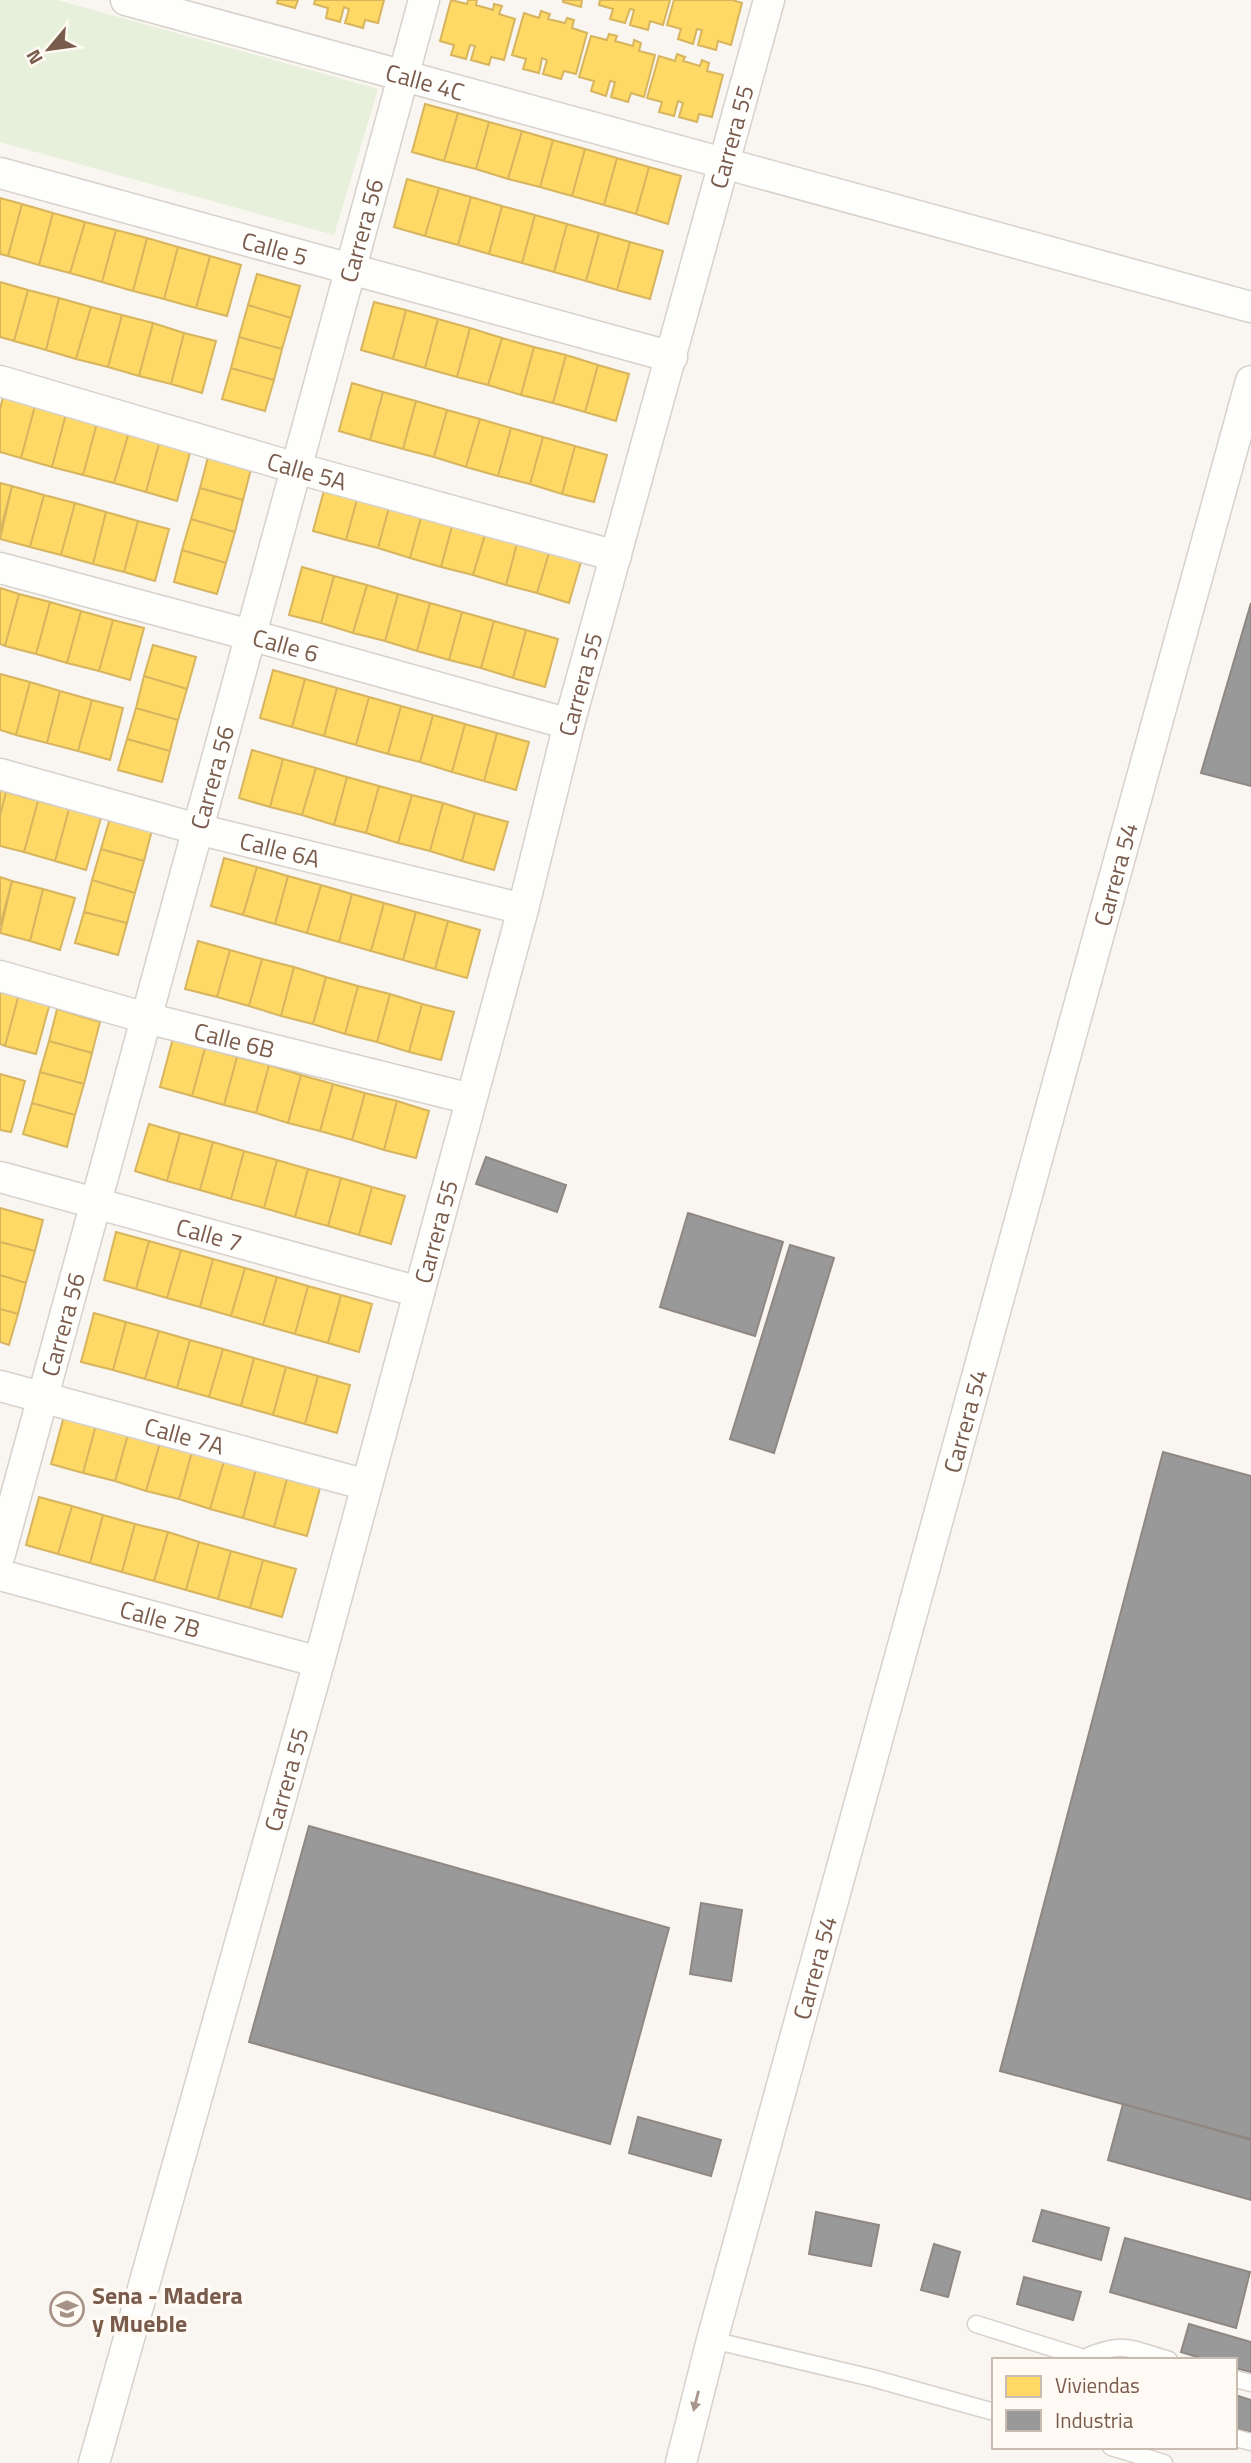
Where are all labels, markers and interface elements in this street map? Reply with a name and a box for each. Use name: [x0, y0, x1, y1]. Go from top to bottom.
north arrow: [14, 14, 84, 84]
text: N: [18, 45, 50, 70]
street label: Calle 4C: [382, 54, 468, 110]
street label: Carrera 55: [700, 81, 763, 193]
street label: Carrera 56: [330, 174, 392, 286]
street label: Calle 5: [238, 222, 312, 274]
street label: Calle 5A: [263, 442, 351, 499]
street label: Calle 6: [249, 619, 323, 671]
street label: Carrera 55: [549, 628, 611, 740]
street label: Carrera 56: [181, 721, 243, 833]
street label: Carrera 54: [1084, 818, 1147, 930]
street label: Calle 6A: [236, 822, 324, 877]
street label: Calle 6B: [190, 1013, 278, 1067]
street label: Carrera 55: [404, 1176, 467, 1287]
street label: Calle 7: [172, 1208, 246, 1261]
street label: Carrera 56: [31, 1268, 94, 1380]
street label: Carrera 54: [933, 1365, 996, 1477]
street label: Calle 7A: [140, 1408, 228, 1464]
street label: Calle 7B: [116, 1591, 204, 1647]
street label: Carrera 55: [254, 1723, 318, 1835]
street label: Carrera 54: [783, 1912, 846, 2024]
place label: Sena - Madera y Mueble: [92, 2277, 243, 2341]
school or university icon: Sena - Madera y Mueble: [48, 2290, 86, 2328]
legend: [992, 2358, 1237, 2449]
text: Viviendas: [1055, 2369, 1140, 2401]
one-way arrow: [690, 2390, 701, 2412]
text: Industria: [1055, 2404, 1134, 2436]

